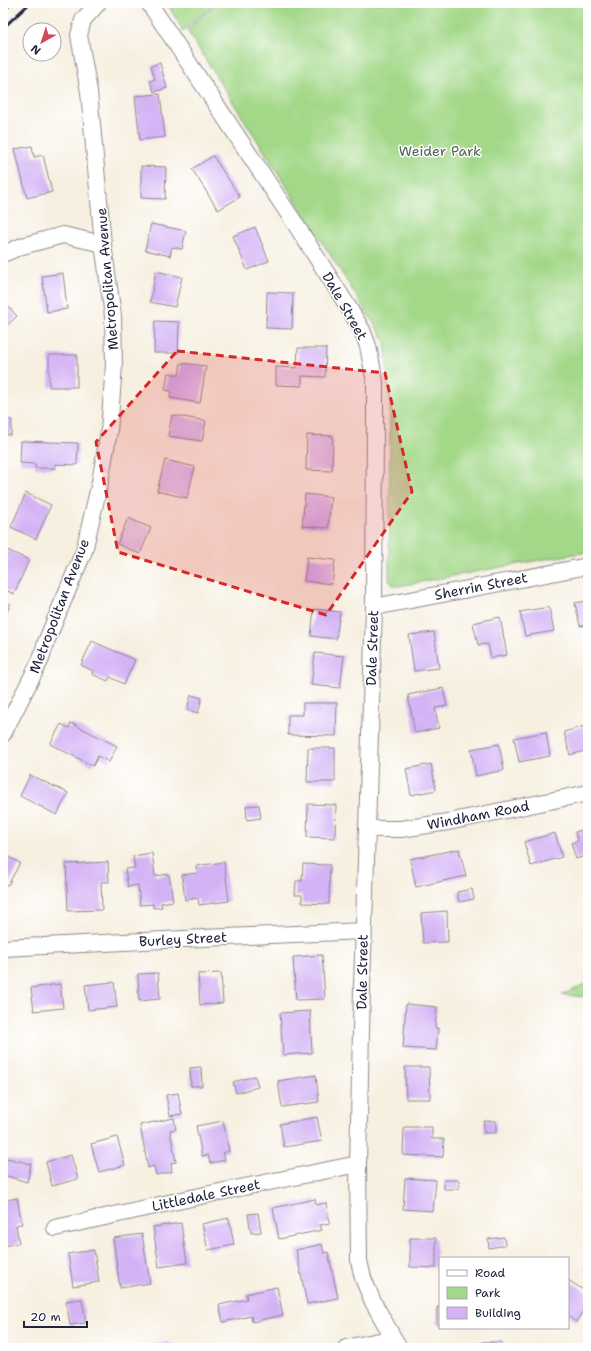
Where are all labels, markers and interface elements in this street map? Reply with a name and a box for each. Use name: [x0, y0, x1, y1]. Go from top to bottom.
north arrow: [22, 22, 62, 62]
text: N: [28, 41, 44, 58]
park label: Weider Park: [399, 142, 481, 160]
street label: Metropolitan Avenue: [92, 207, 122, 351]
street label: Dale Street: [318, 269, 372, 343]
street label: Metropolitan Avenue: [25, 536, 93, 676]
street label: Sherrin Street: [433, 568, 529, 604]
street label: Dale Street: [362, 610, 382, 686]
street label: Windham Road: [425, 796, 531, 834]
street label: Burley Street: [138, 928, 228, 950]
street label: Dale Street: [352, 934, 372, 1010]
street label: Littledale Street: [150, 1175, 262, 1215]
legend: [439, 1257, 569, 1329]
text: Road: [475, 1265, 506, 1281]
text: Park: [475, 1285, 501, 1301]
scale bar: [24, 1303, 87, 1329]
text: Building: [475, 1305, 521, 1321]
text: 20 m: [30, 1309, 61, 1325]

